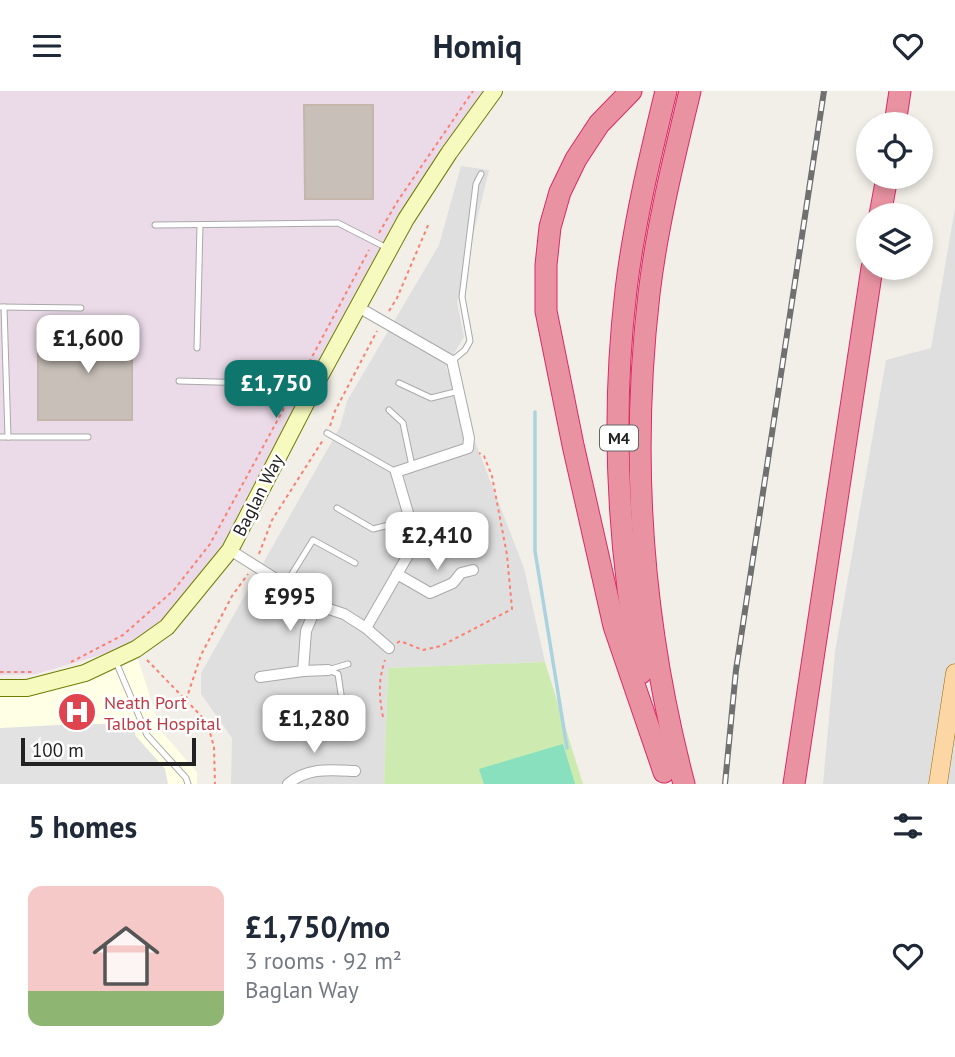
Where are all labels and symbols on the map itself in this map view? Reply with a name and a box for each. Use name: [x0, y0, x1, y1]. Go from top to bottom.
pin: £1,600: [31, 315, 145, 375]
pin: £1,750: [219, 361, 333, 420]
road number: M4: [600, 425, 638, 451]
street label: Baglan Way: [228, 450, 289, 540]
pin: £2,410: [380, 512, 494, 572]
pin: £995: [249, 573, 331, 633]
hospital icon: Neath Port Talbot Hospital: [56, 691, 98, 733]
place label: Neath Port Talbot Hospital: [104, 691, 221, 735]
pin: £1,280: [257, 695, 371, 755]
scale bar: [21, 735, 196, 767]

